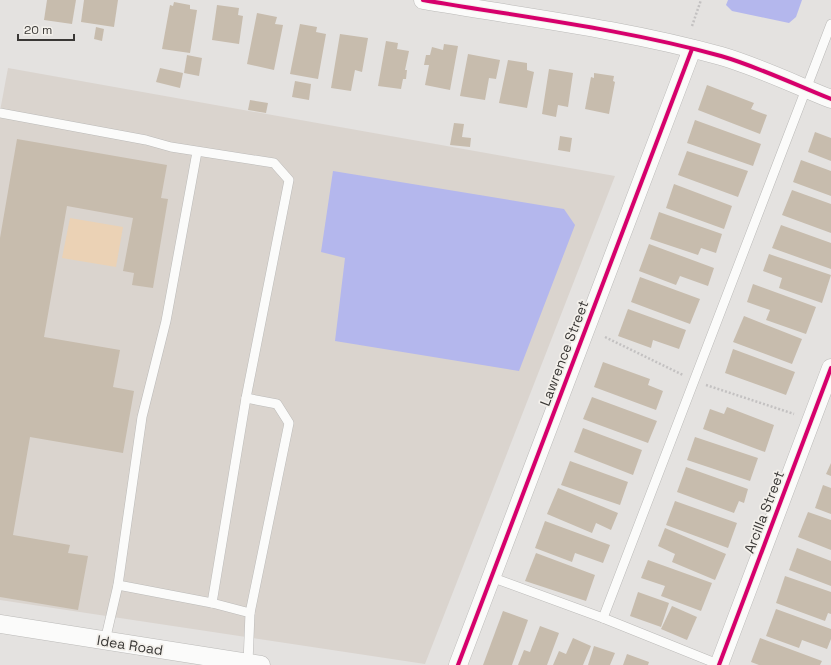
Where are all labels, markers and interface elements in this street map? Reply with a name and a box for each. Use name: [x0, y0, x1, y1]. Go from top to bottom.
scale bar: [18, 16, 74, 42]
text: 20 m: [24, 22, 52, 38]
street label: Lawrence Street: [536, 298, 592, 408]
street label: Arcilla Street: [740, 468, 788, 556]
street label: Idea Road: [96, 631, 164, 659]

